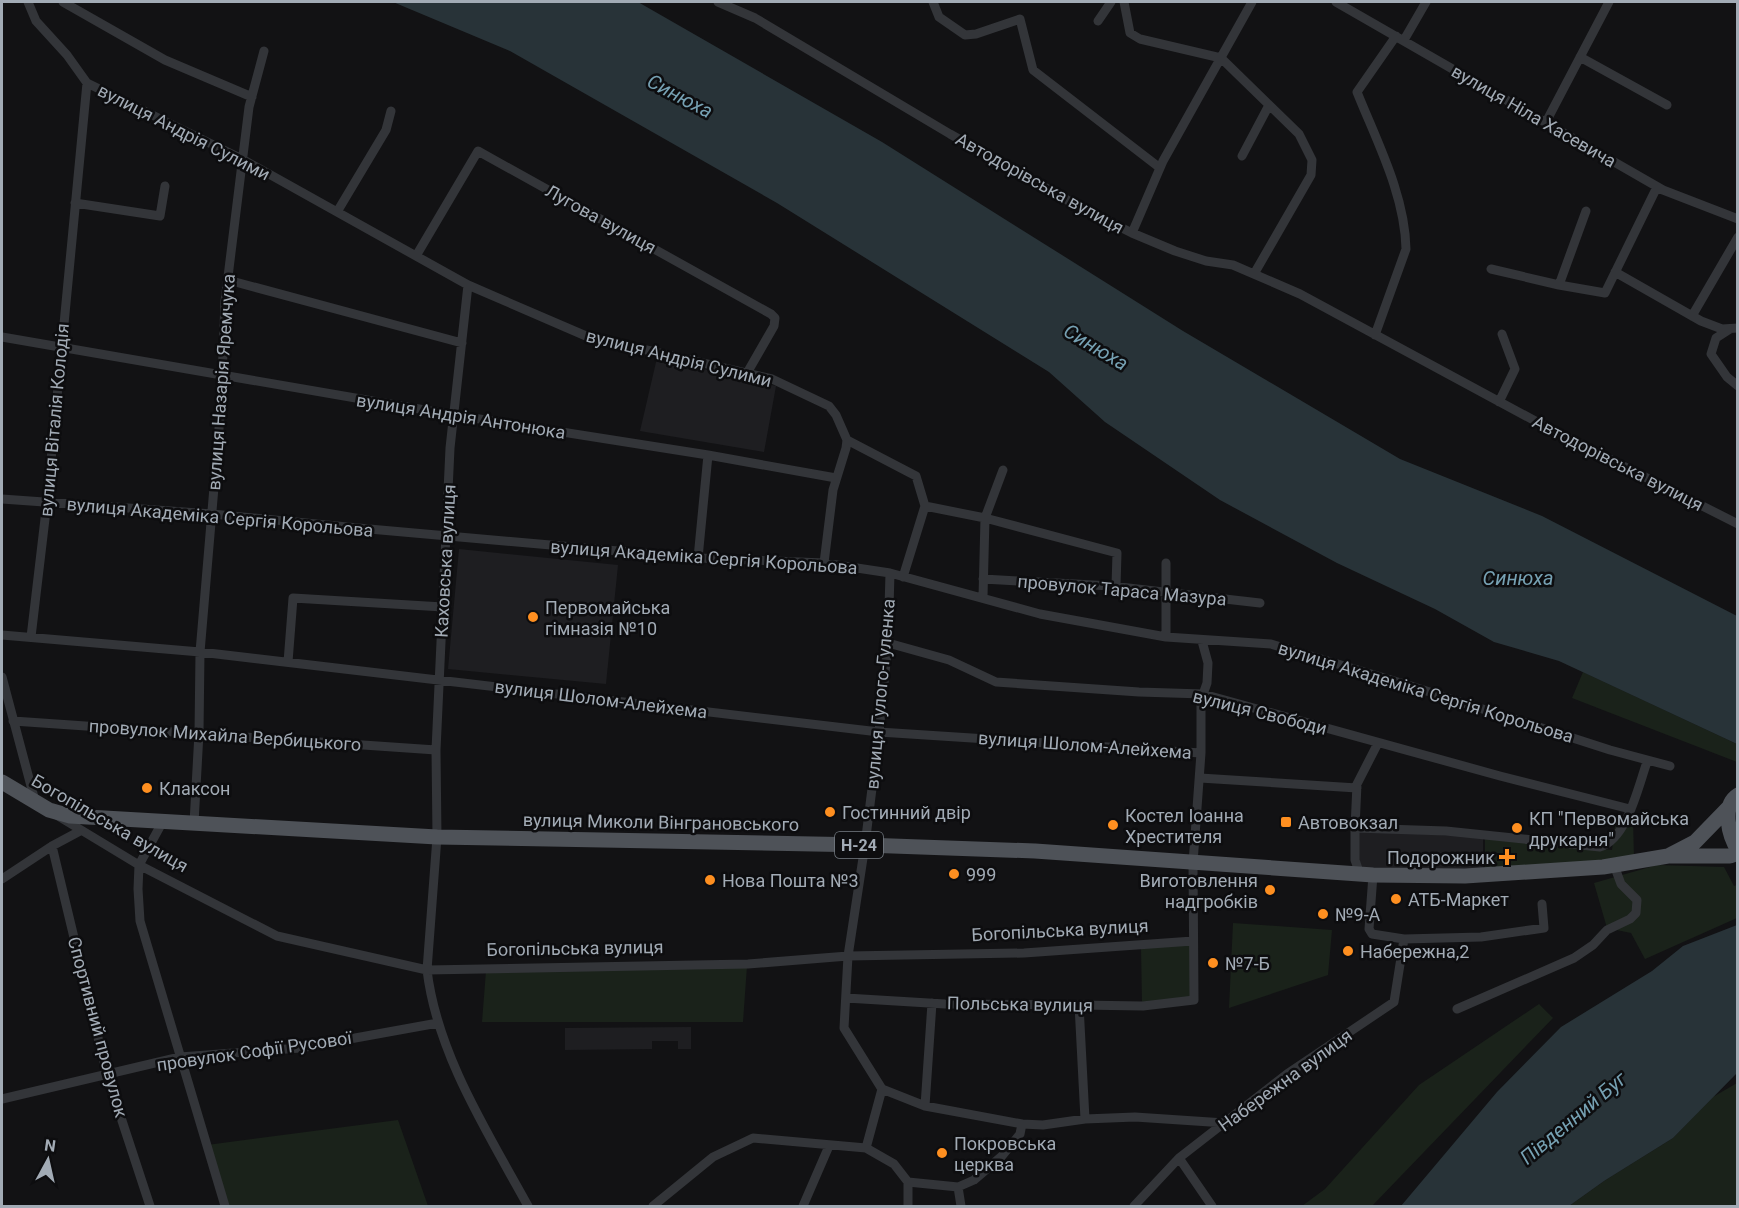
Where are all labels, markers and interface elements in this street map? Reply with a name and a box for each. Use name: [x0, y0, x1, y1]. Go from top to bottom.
street label: вулиця Ніла Хасевича: [1448, 60, 1620, 172]
water label: Синюха: [643, 69, 717, 123]
street label: вулиця Андрія Сулими: [94, 79, 274, 185]
street label: Автодорівська вулиця: [952, 128, 1128, 238]
street label: Лугова вулиця: [542, 180, 660, 258]
street label: вулиця Назарія Яремчука: [203, 273, 239, 491]
water label: Синюха: [1059, 318, 1133, 376]
street label: вулиця Віталія Колодія: [35, 323, 73, 517]
street label: вулиця Андрія Сулими: [584, 325, 774, 391]
street label: вулиця Андрія Антонюка: [355, 389, 567, 443]
street label: Автодорівська вулиця: [1529, 411, 1707, 515]
street label: Каховська вулиця: [430, 484, 460, 638]
street label: вулиця Академіка Сергія Корольова: [66, 493, 374, 541]
street label: вулиця Академіка Сергія Корольова: [550, 536, 858, 578]
water label: Синюха: [1483, 566, 1553, 590]
street label: провулок Тараса Мазура: [1017, 570, 1227, 610]
place label: Первомайська гімназія №10: [545, 597, 670, 639]
street label: вулиця Гулого-Гуленка: [861, 598, 899, 790]
marker: Первомайська гімназія №10: [526, 610, 540, 624]
street label: вулиця Академіка Сергія Корольова: [1276, 637, 1576, 747]
street label: вулиця Шолом-Алейхема: [494, 676, 708, 722]
street label: вулиця Свободи: [1191, 685, 1329, 739]
street label: провулок Михайла Вербицького: [88, 715, 362, 755]
street label: вулиця Шолом-Алейхема: [978, 727, 1192, 763]
street label: Богопільська вулиця: [28, 770, 192, 876]
place label: Клаксон: [159, 778, 230, 799]
marker: Клаксон: [140, 781, 154, 795]
place label: Гостинний двір: [842, 802, 971, 823]
marker: Гостинний двір: [823, 805, 837, 819]
place label: Костел Іоанна Хрестителя: [1125, 805, 1244, 847]
place label: КП "Первомайська друкарня": [1529, 808, 1689, 850]
street label: вулиця Миколи Вінграновського: [523, 809, 799, 835]
place label: Автовокзал: [1298, 812, 1398, 833]
marker: Автовокзал: [1279, 815, 1293, 829]
marker: Костел Іоанна Хрестителя: [1106, 818, 1120, 832]
marker: КП "Первомайська друкарня": [1510, 821, 1524, 835]
road number: Н-24: [835, 832, 883, 858]
place label: Подорожник: [1387, 847, 1495, 868]
marker: Подорожник: [1500, 850, 1514, 864]
place label: 999: [966, 864, 996, 885]
marker: 999: [947, 867, 961, 881]
place label: Нова Пошта №3: [722, 870, 859, 891]
place label: Виготовлення надгробків: [1140, 870, 1258, 912]
marker: Нова Пошта №3: [703, 873, 717, 887]
marker: Виготовлення надгробків: [1263, 883, 1277, 897]
place label: АТБ-Маркет: [1408, 889, 1509, 910]
marker: АТБ-Маркет: [1389, 892, 1403, 906]
place label: №9-А: [1335, 904, 1381, 925]
marker: №9-А: [1316, 907, 1330, 921]
street label: Богопільська вулиця: [971, 915, 1149, 945]
street label: Спортивний провулок: [64, 934, 132, 1120]
street label: Богопільська вулиця: [486, 936, 664, 960]
place label: Набережна,2: [1360, 941, 1469, 962]
marker: Набережна,2: [1341, 944, 1355, 958]
place label: №7-Б: [1225, 953, 1270, 974]
marker: №7-Б: [1206, 956, 1220, 970]
street label: Польська вулиця: [947, 992, 1093, 1016]
street label: Набережна вулиця: [1214, 1024, 1356, 1136]
street label: провулок Софії Русової: [155, 1027, 354, 1075]
water label: Південний Буг: [1515, 1066, 1632, 1169]
north arrow: [18, 1130, 78, 1190]
place label: Покровська церква: [954, 1133, 1056, 1175]
text: N: [43, 1135, 57, 1156]
marker: Покровська церква: [935, 1146, 949, 1160]

